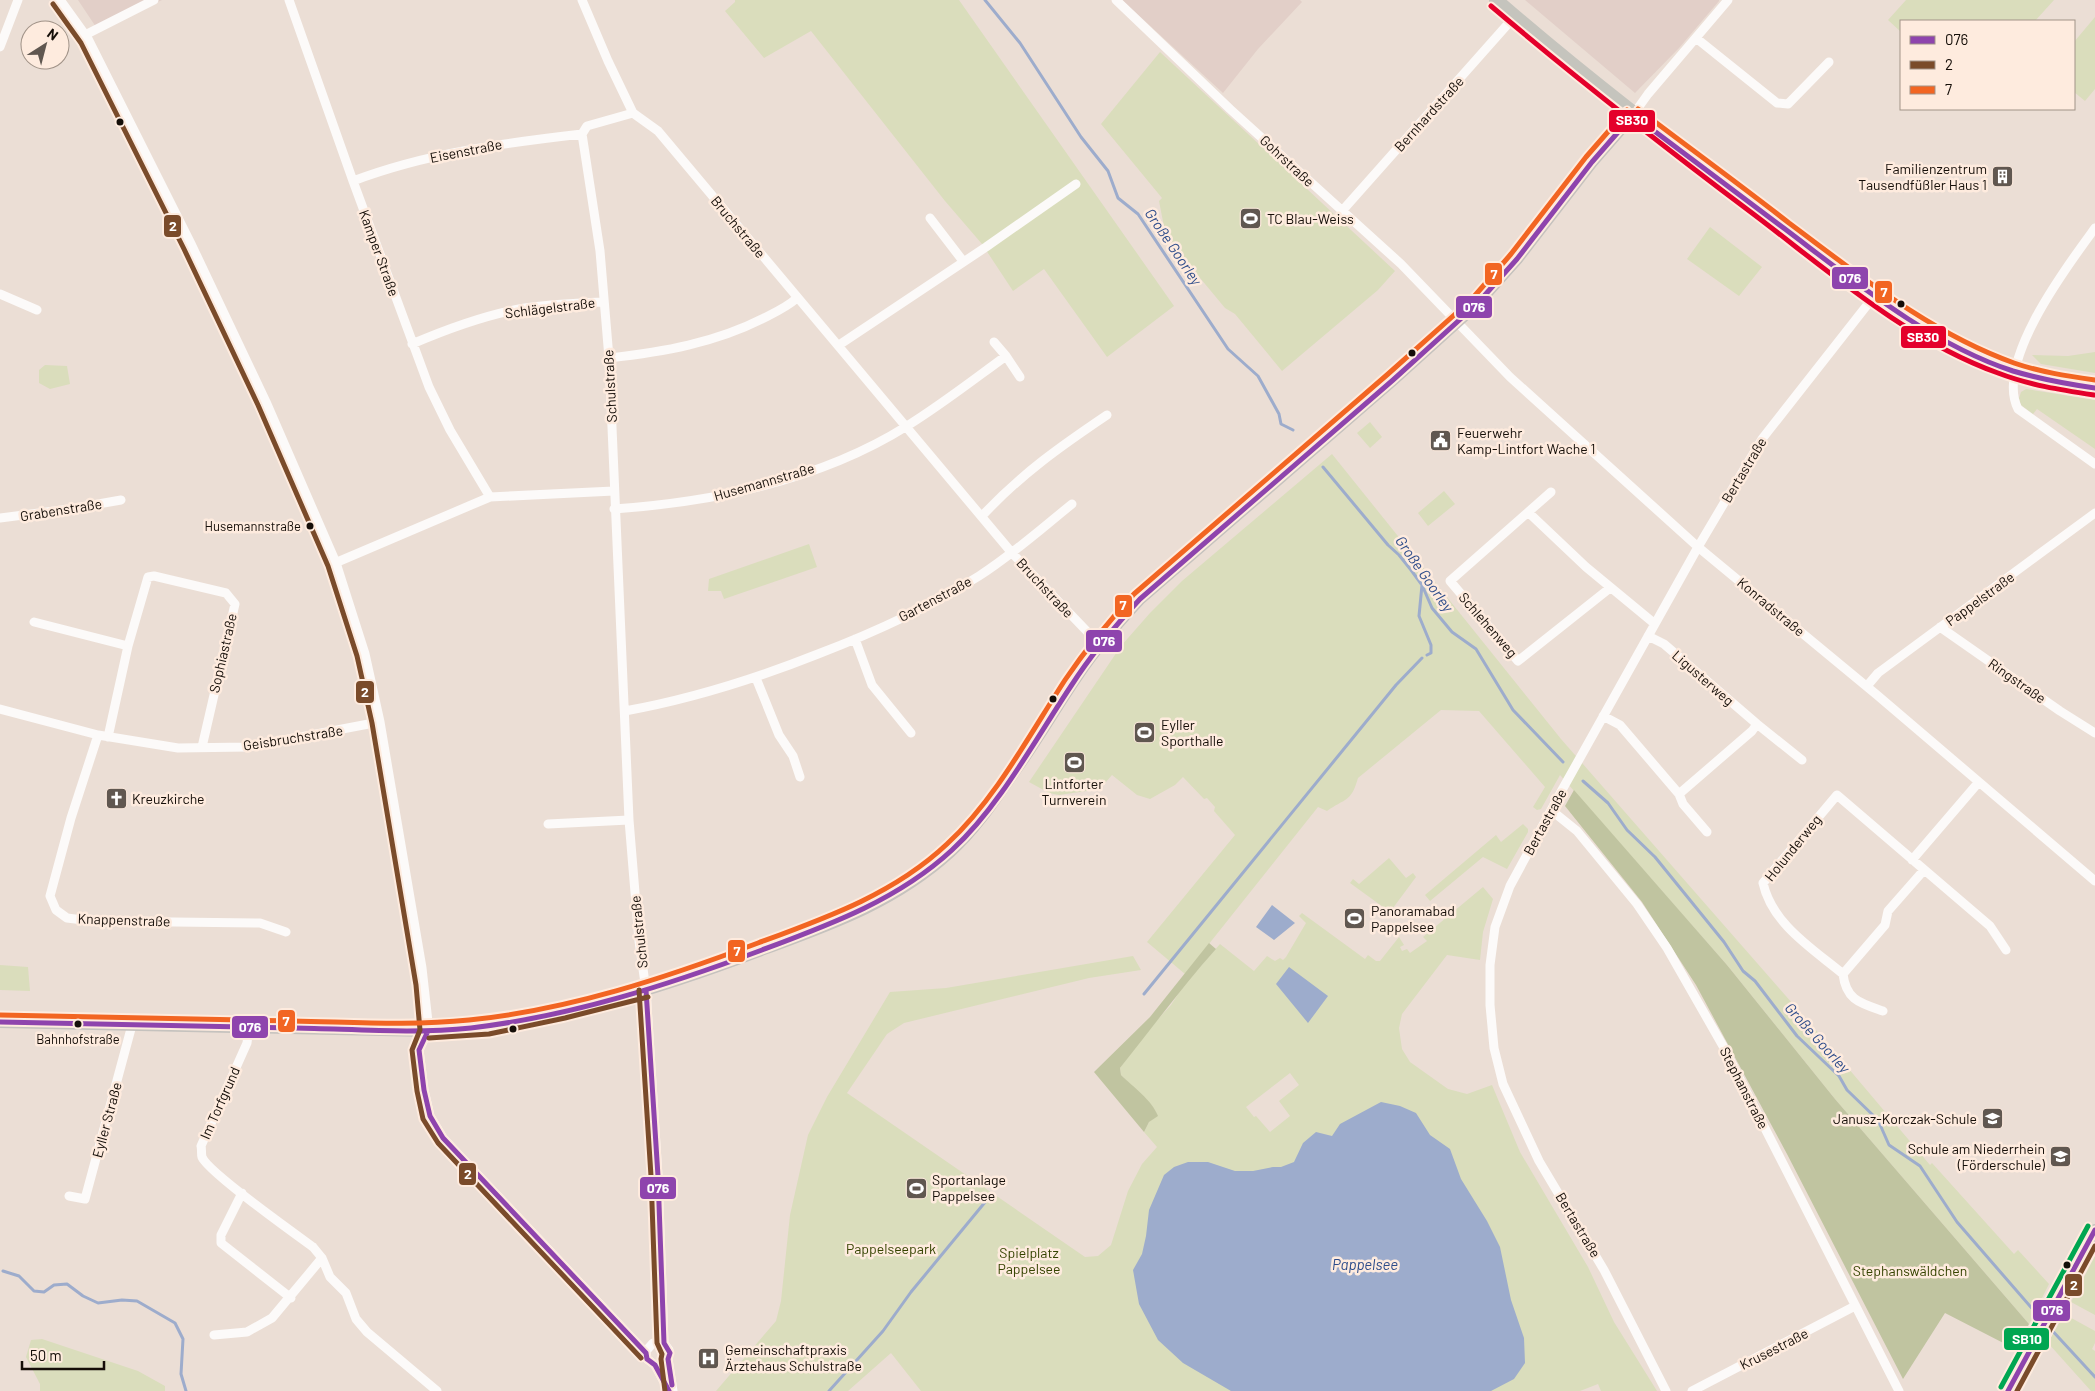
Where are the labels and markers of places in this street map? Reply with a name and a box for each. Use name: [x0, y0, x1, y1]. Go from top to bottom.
unlabelled marker: [115, 117, 125, 127]
place label: Familienzentrum Tausendfüßler Haus 1: [1858, 160, 1987, 193]
building icon: Familienzentrum Tausendfüßler Haus 1: [1991, 165, 2015, 189]
sports icon: TC Blau-Weiss: [1239, 207, 1263, 231]
place label: TC Blau-Weiss: [1267, 210, 1354, 227]
unlabelled marker: [1896, 299, 1906, 309]
unlabelled marker: [1407, 348, 1417, 358]
place label: Feuerwehr Kamp-Lintfort Wache 1: [1457, 424, 1595, 457]
public building icon: Feuerwehr Kamp-Lintfort Wache 1: [1429, 429, 1453, 453]
place label: Husemannstraße: [204, 518, 301, 534]
marker: Husemannstraße: [305, 521, 315, 531]
unlabelled marker: [1048, 694, 1058, 704]
place label: Eyller Sporthalle: [1161, 716, 1223, 749]
sports icon: Eyller Sporthalle: [1133, 721, 1157, 745]
sports icon: Lintforter Turnverein: [1062, 750, 1086, 774]
place label: Lintforter Turnverein: [1042, 775, 1106, 808]
church icon: Kreuzkirche: [104, 787, 128, 811]
place label: Kreuzkirche: [132, 790, 205, 807]
place label: Panoramabad Pappelsee: [1371, 902, 1455, 935]
sports icon: Panoramabad Pappelsee: [1343, 907, 1367, 931]
marker: Bahnhofstraße: [73, 1019, 83, 1029]
unlabelled marker: [508, 1024, 518, 1034]
place label: Bahnhofstraße: [36, 1031, 120, 1047]
school or university icon: Janusz-Korczak-Schule: [1981, 1107, 2005, 1131]
place label: Janusz-Korczak-Schule: [1833, 1110, 1977, 1127]
place label: Schule am Niederrhein (Förderschule): [1908, 1140, 2045, 1173]
school or university icon: Schule am Niederrhein (Förderschule): [2049, 1145, 2073, 1169]
place label: Sportanlage Pappelsee: [932, 1171, 1006, 1204]
sports icon: Sportanlage Pappelsee: [904, 1176, 928, 1200]
unlabelled marker: [2062, 1260, 2072, 1270]
place label: Gemeinschaftpraxis Ärztehaus Schulstraße: [725, 1341, 862, 1374]
hospital icon: Gemeinschaftpraxis Ärztehaus Schulstraße: [697, 1346, 721, 1370]

